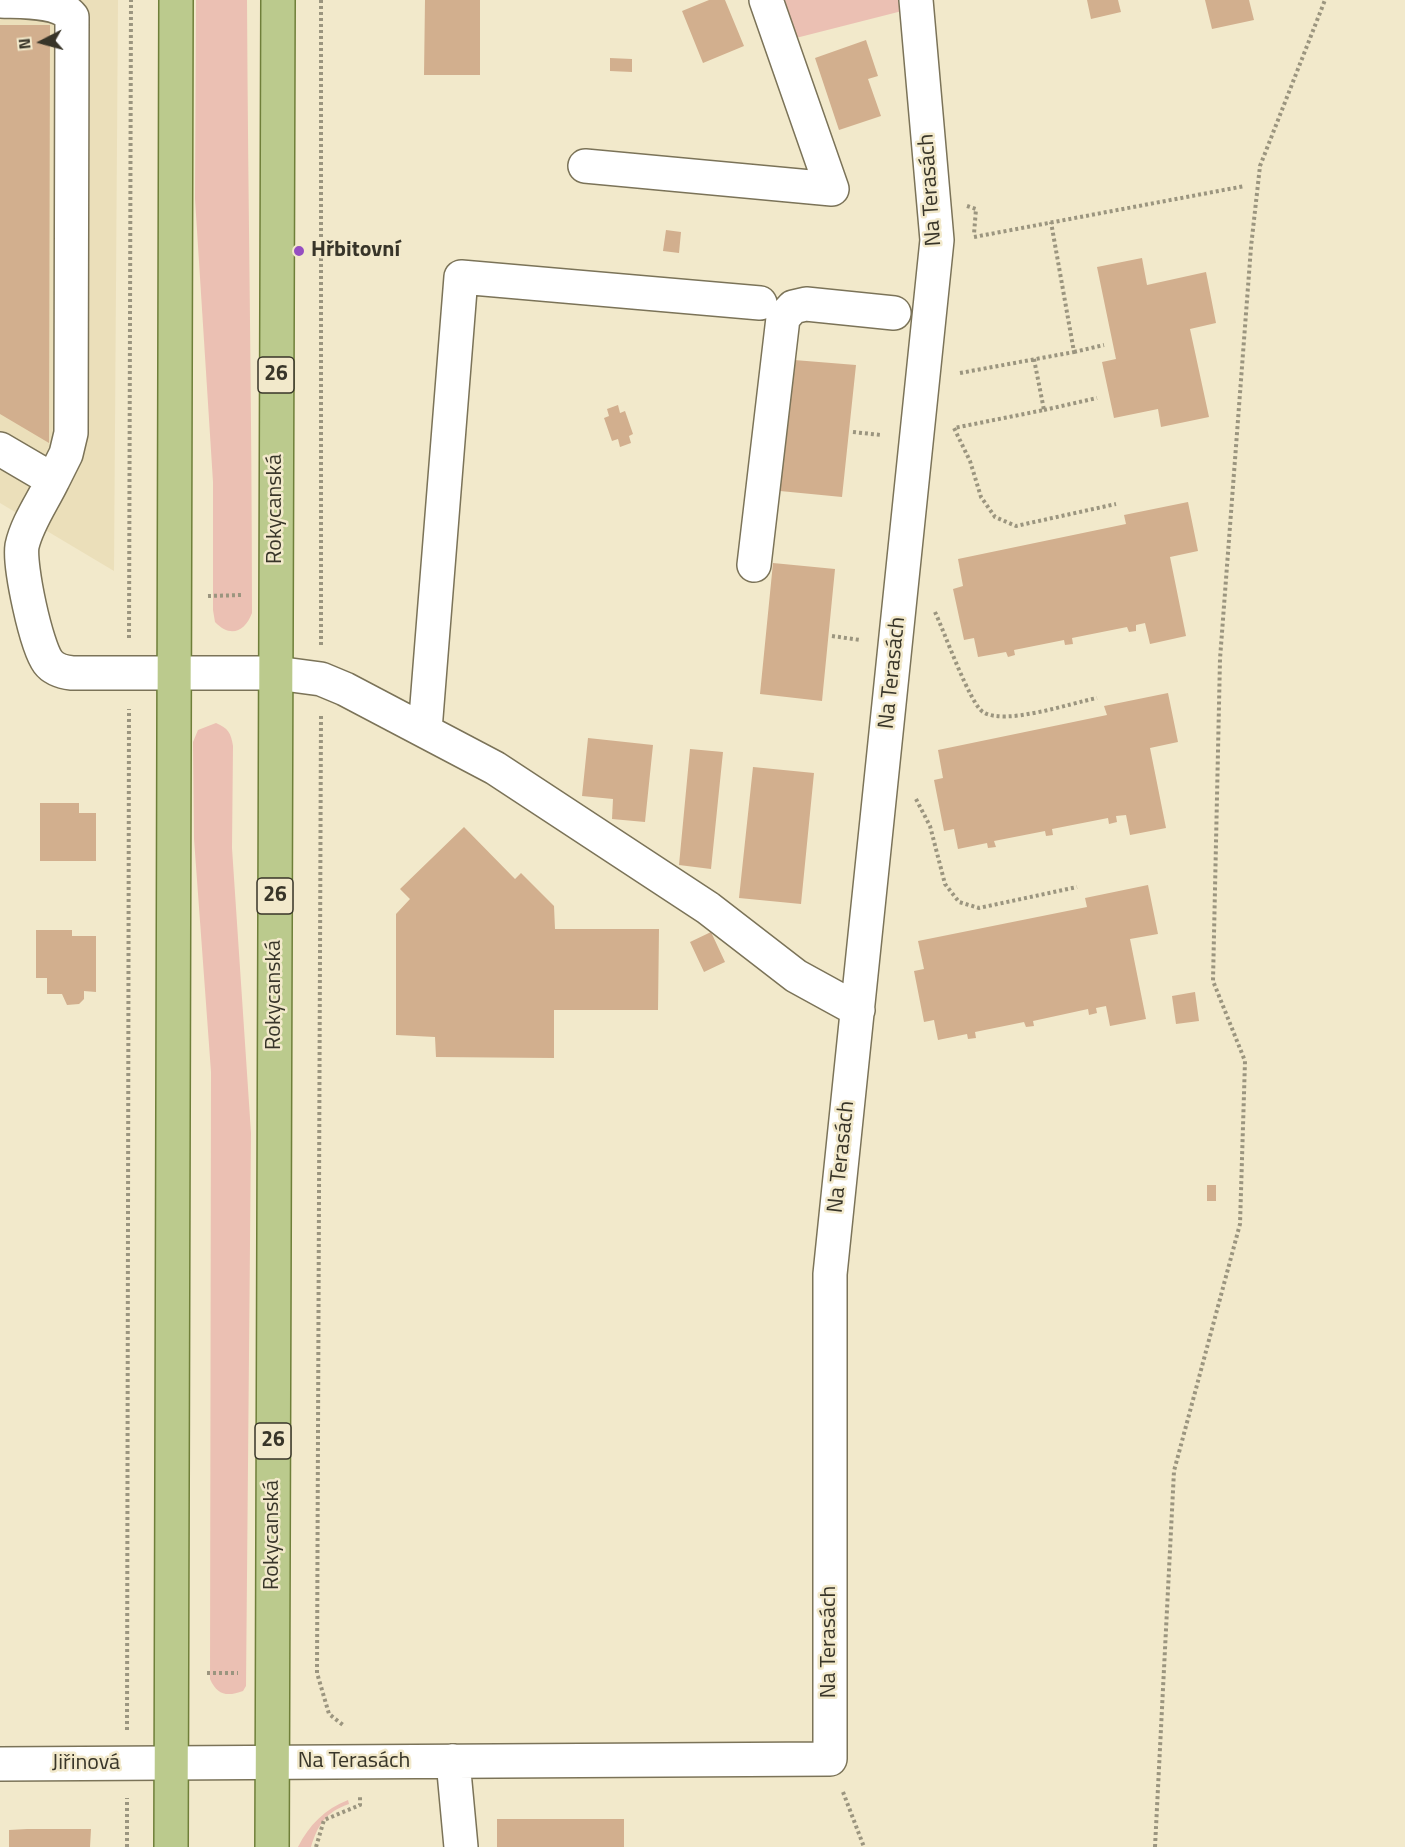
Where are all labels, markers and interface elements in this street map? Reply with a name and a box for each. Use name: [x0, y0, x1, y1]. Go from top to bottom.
north arrow: [12, 12, 72, 72]
text: N: [12, 37, 37, 51]
street label: Na Terasách: [914, 133, 948, 247]
place label: Hřbitovní: [311, 238, 400, 264]
marker: Hřbitovní: [292, 244, 306, 258]
road number: 26: [258, 357, 294, 393]
street label: Rokycanská: [263, 454, 289, 564]
street label: Na Terasách: [874, 616, 912, 730]
road number: 26: [257, 878, 293, 914]
street label: Rokycanská: [262, 940, 288, 1050]
street label: Na Terasách: [823, 1100, 861, 1214]
road number: 26: [255, 1423, 291, 1459]
street label: Rokycanská: [260, 1480, 286, 1590]
street label: Na Terasách: [817, 1586, 843, 1698]
street label: Na Terasách: [298, 1749, 410, 1775]
street label: Jiřinová: [52, 1751, 120, 1777]

